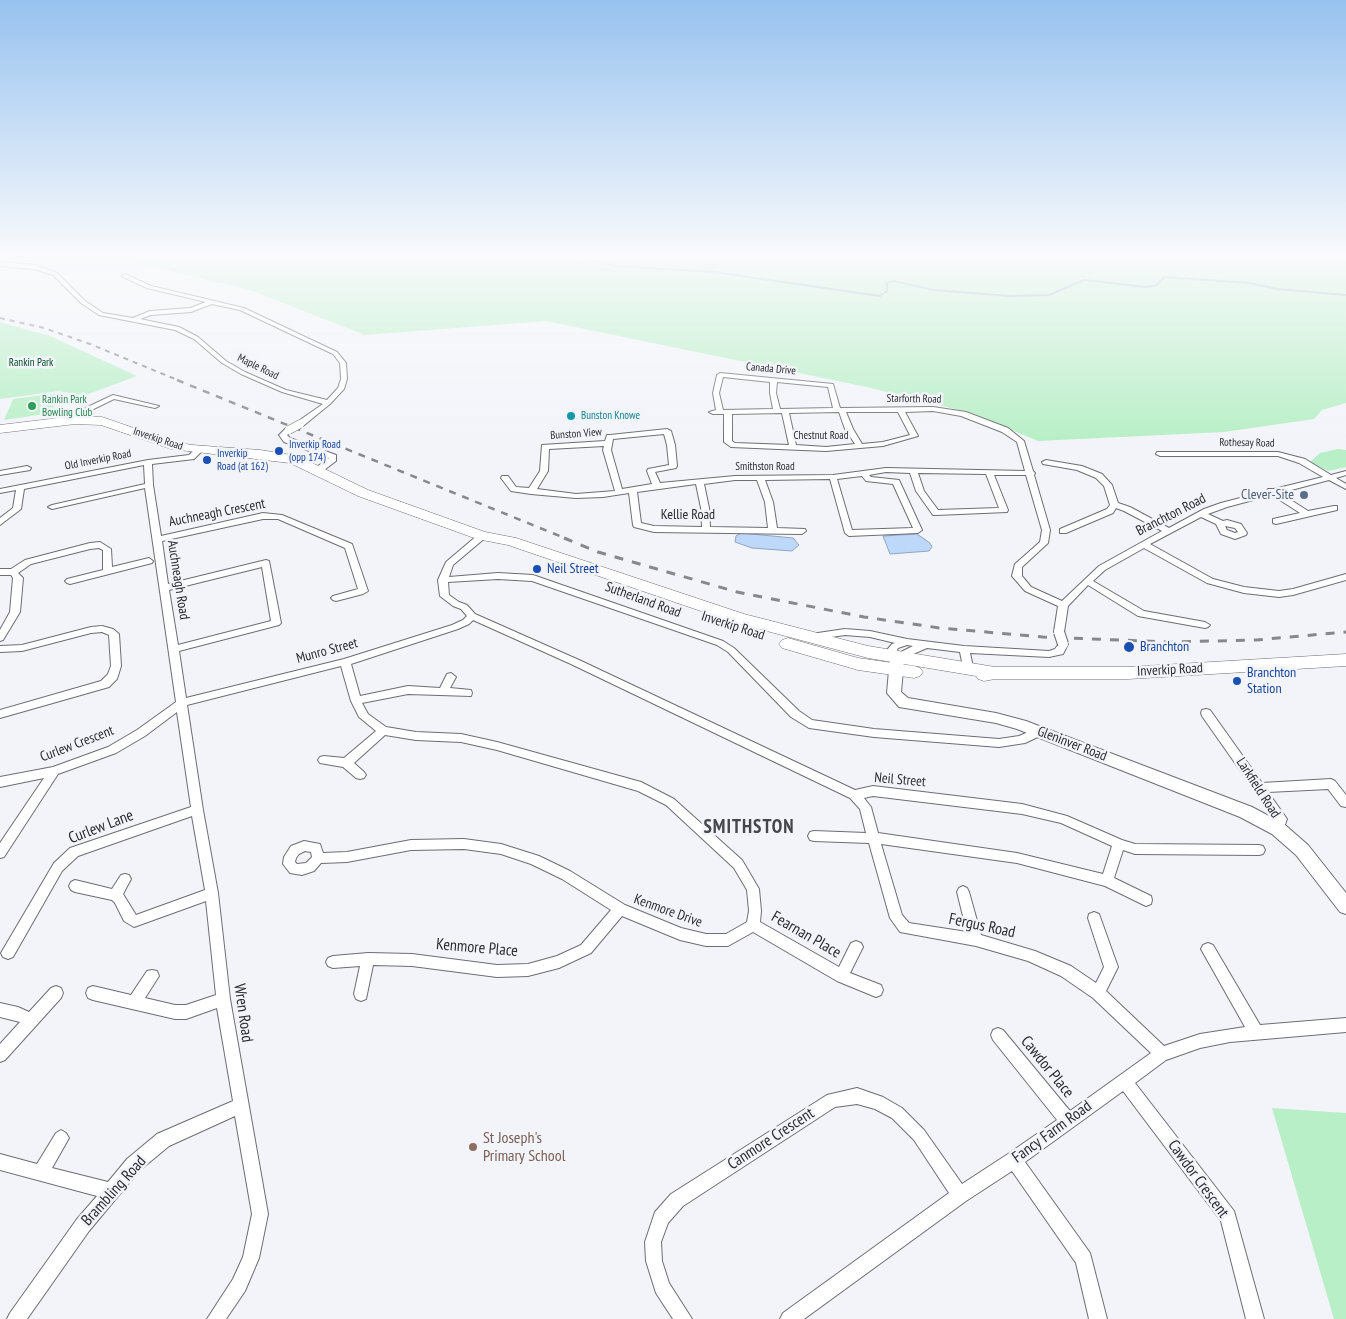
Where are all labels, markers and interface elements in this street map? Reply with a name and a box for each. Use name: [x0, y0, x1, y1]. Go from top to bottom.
street label: Maple Road: [235, 351, 281, 383]
park label: Rankin Park: [9, 356, 53, 370]
street label: Canada Drive: [746, 360, 796, 378]
street label: Starforth Road: [886, 392, 942, 406]
place label: Rankin Park Bowling Club: [42, 393, 92, 419]
marker: Rankin Park Bowling Club: [26, 400, 38, 412]
place label: Bunston Knowe: [581, 409, 640, 423]
marker: Bunston Knowe: [565, 410, 577, 422]
street label: Inverkip Road: [131, 425, 185, 453]
street label: Bunston View: [550, 426, 602, 442]
street label: Chestnut Road: [794, 429, 848, 443]
street label: Rothesay Road: [1219, 436, 1275, 450]
place label: Inverkip Road (opp 174): [289, 438, 341, 464]
marker: Inverkip Road (opp 174): [273, 445, 285, 457]
street label: Old Inverkip Road: [64, 447, 132, 473]
place label: Inverkip Road (at 162): [217, 447, 268, 473]
marker: Inverkip Road (at 162): [201, 454, 213, 466]
street label: Smithston Road: [735, 460, 795, 474]
place label: Clever-Site: [1241, 487, 1294, 503]
marker: Clever-Site: [1298, 489, 1310, 501]
street label: Branchton Road: [1133, 490, 1209, 540]
street label: Auchneagh Crescent: [167, 495, 267, 531]
street label: Kellie Road: [661, 507, 715, 523]
street label: Auchneagh Road: [163, 539, 193, 621]
place label: Neil Street: [547, 561, 599, 577]
marker: Neil Street: [531, 563, 543, 575]
street label: Sutherland Road: [603, 578, 683, 622]
street label: Inverkip Road: [699, 608, 767, 644]
street label: Munro Street: [294, 635, 360, 667]
place label: Branchton: [1140, 639, 1189, 655]
marker: Branchton: [1122, 640, 1136, 654]
street label: Inverkip Road: [1137, 660, 1203, 680]
place label: Branchton Station: [1247, 665, 1296, 698]
marker: Branchton Station: [1231, 675, 1243, 687]
street label: Curlew Crescent: [38, 722, 116, 766]
street label: Gleninver Road: [1035, 723, 1109, 765]
street label: Larkfield Road: [1232, 755, 1284, 821]
street label: Neil Street: [874, 769, 926, 791]
street label: Curlew Lane: [66, 806, 136, 848]
district label: SMITHSTON: [702, 817, 796, 839]
street label: Kenmore Drive: [632, 891, 704, 931]
street label: Fearnan Place: [768, 907, 844, 963]
street label: Fergus Road: [947, 910, 1017, 942]
street label: Kenmore Place: [435, 935, 519, 961]
street label: Wren Road: [229, 982, 257, 1044]
street label: Cawdor Place: [1016, 1032, 1078, 1102]
street label: Fancy Farm Road: [1009, 1097, 1095, 1167]
street label: Canmore Crescent: [724, 1104, 818, 1174]
place label: St Joseph's Primary School: [483, 1128, 565, 1166]
street label: Cawdor Crescent: [1163, 1136, 1233, 1222]
marker: St Joseph's Primary School: [467, 1141, 479, 1153]
street label: Brambling Road: [78, 1152, 150, 1230]

